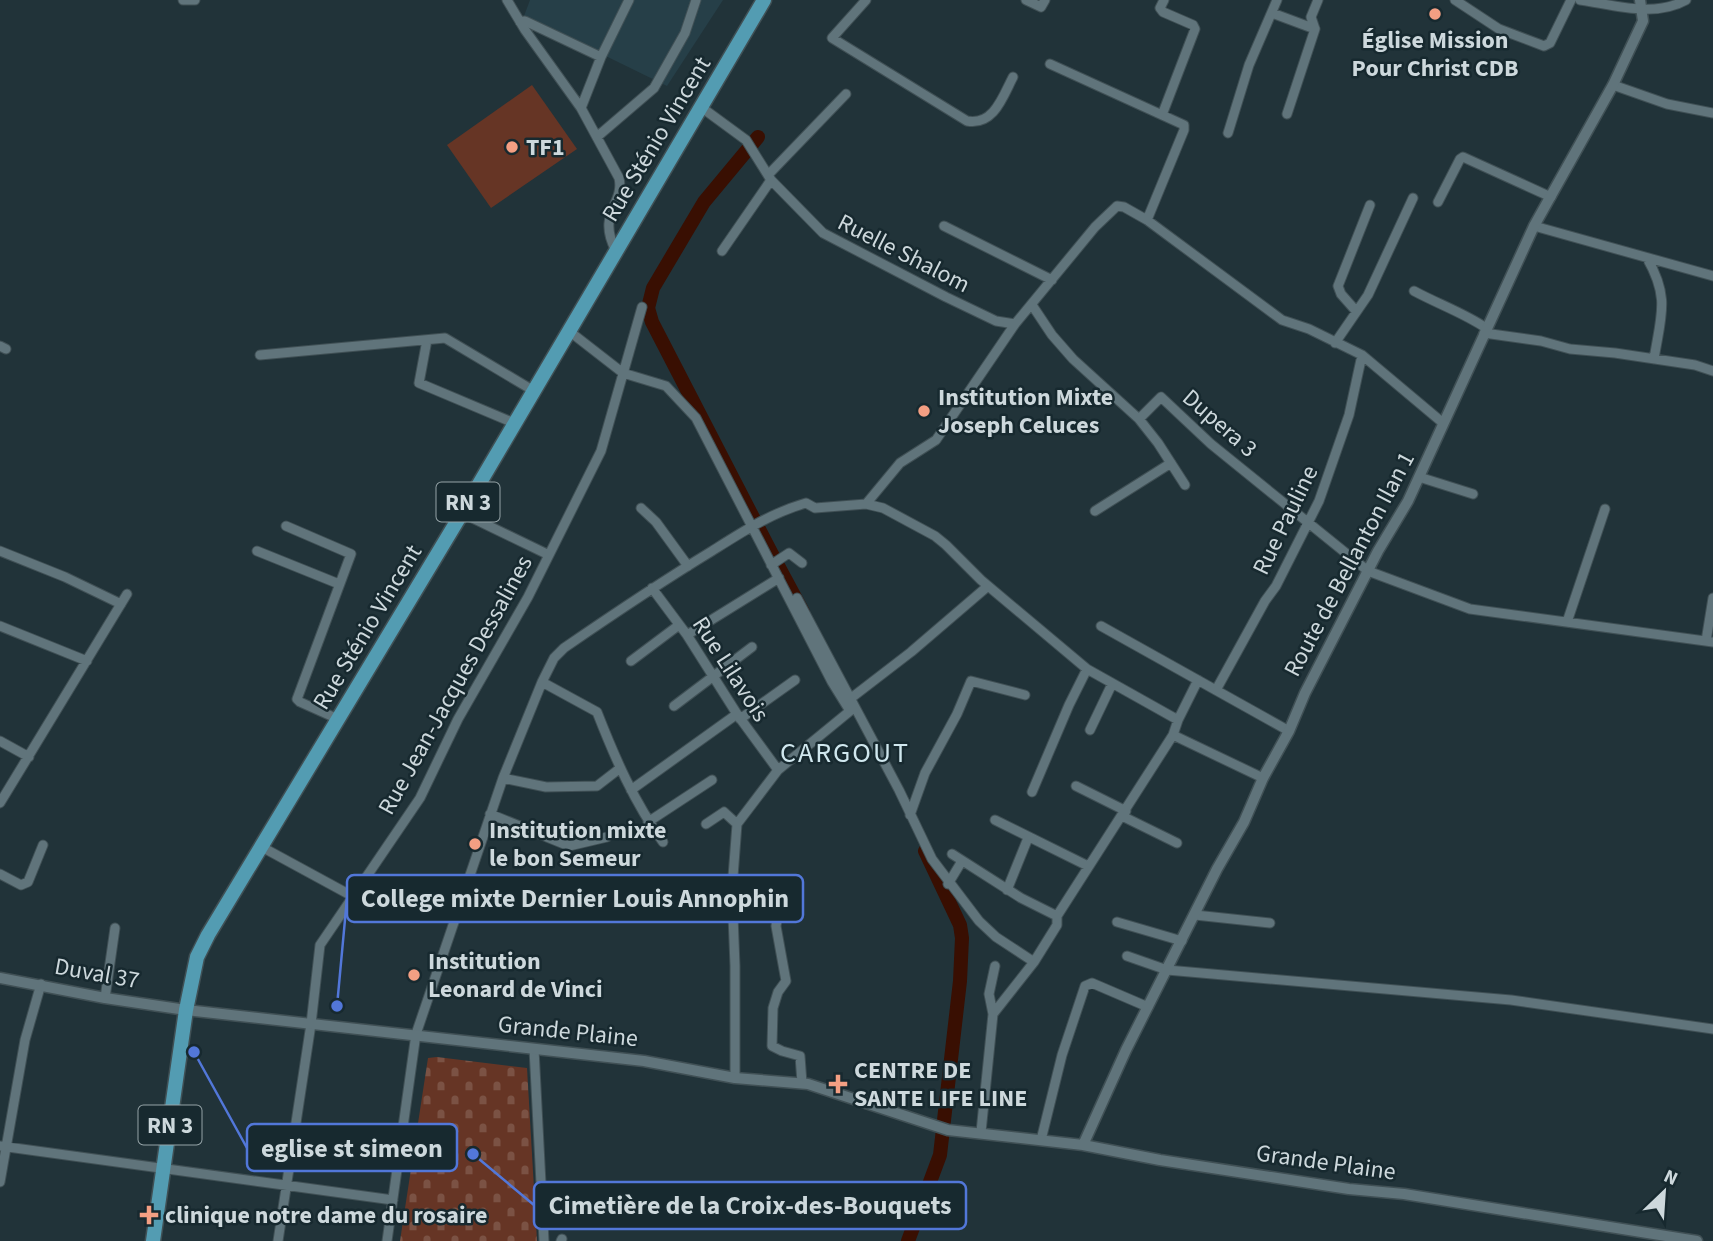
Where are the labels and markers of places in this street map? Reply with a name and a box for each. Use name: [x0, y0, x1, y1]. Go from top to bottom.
marker: Église Mission Pour Christ CDB: [1427, 6, 1443, 22]
place label: Église Mission Pour Christ CDB: [1352, 23, 1518, 86]
place label: TF1: [526, 130, 565, 165]
marker: TF1: [504, 139, 520, 155]
place label: Institution Mixte Joseph Celuces: [938, 380, 1113, 443]
marker: Institution Mixte Joseph Celuces: [916, 403, 932, 419]
place label: Institution mixte le bon Semeur: [489, 813, 666, 876]
marker: Institution mixte le bon Semeur: [467, 836, 483, 852]
callout: College mixte Dernier Louis Annophin: [347, 875, 803, 922]
place label: Institution Leonard de Vinci: [428, 944, 603, 1007]
marker: Institution Leonard de Vinci: [406, 967, 422, 983]
place label: CENTRE DE SANTE LIFE LINE: [854, 1053, 1027, 1116]
marker: CENTRE DE SANTE LIFE LINE: [828, 1074, 848, 1094]
callout: eglise st simeon: [247, 1124, 457, 1171]
callout: Cimetière de la Croix-des-Bouquets: [534, 1182, 966, 1229]
place label: clinique notre dame du rosaire: [165, 1198, 487, 1233]
marker: clinique notre dame du rosaire: [139, 1205, 159, 1225]

